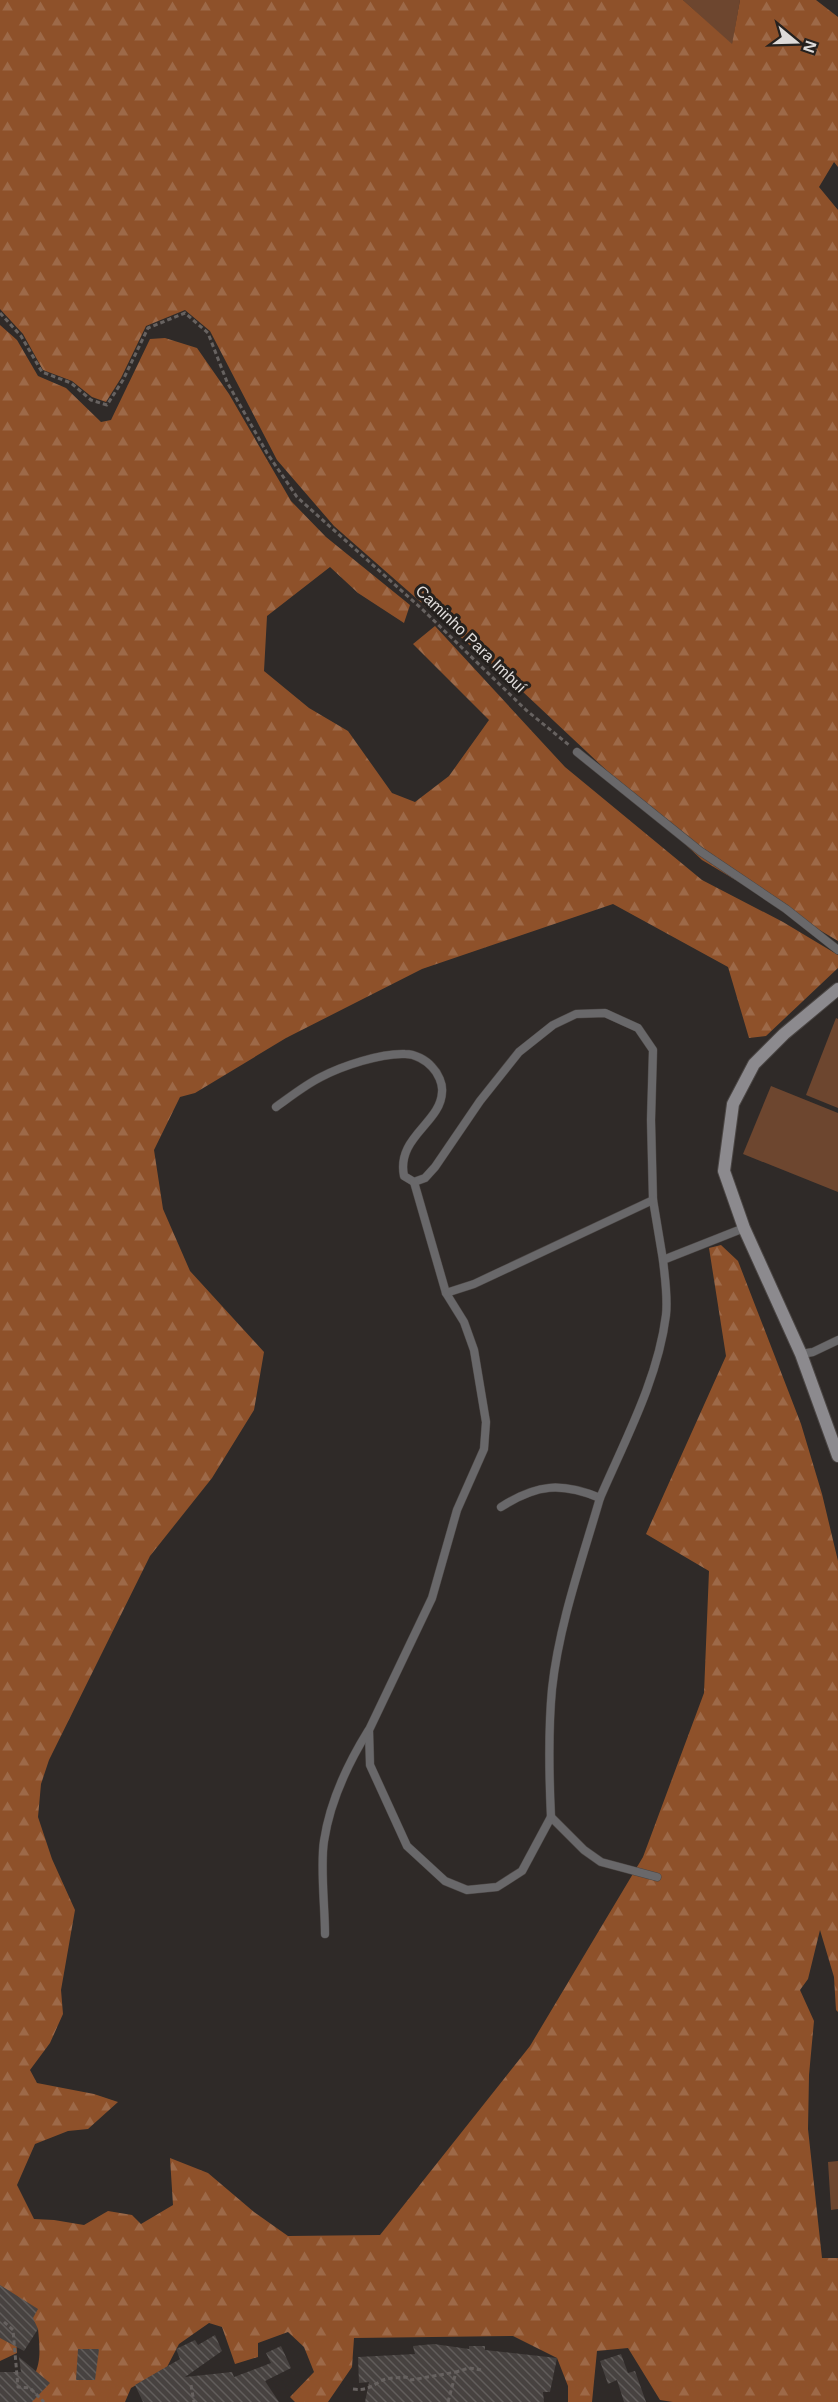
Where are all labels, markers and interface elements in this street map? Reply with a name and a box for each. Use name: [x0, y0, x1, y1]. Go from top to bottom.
north arrow: [766, 12, 826, 72]
text: N: [800, 38, 820, 55]
street label: Caminho Para Imbuí: [412, 582, 530, 696]

